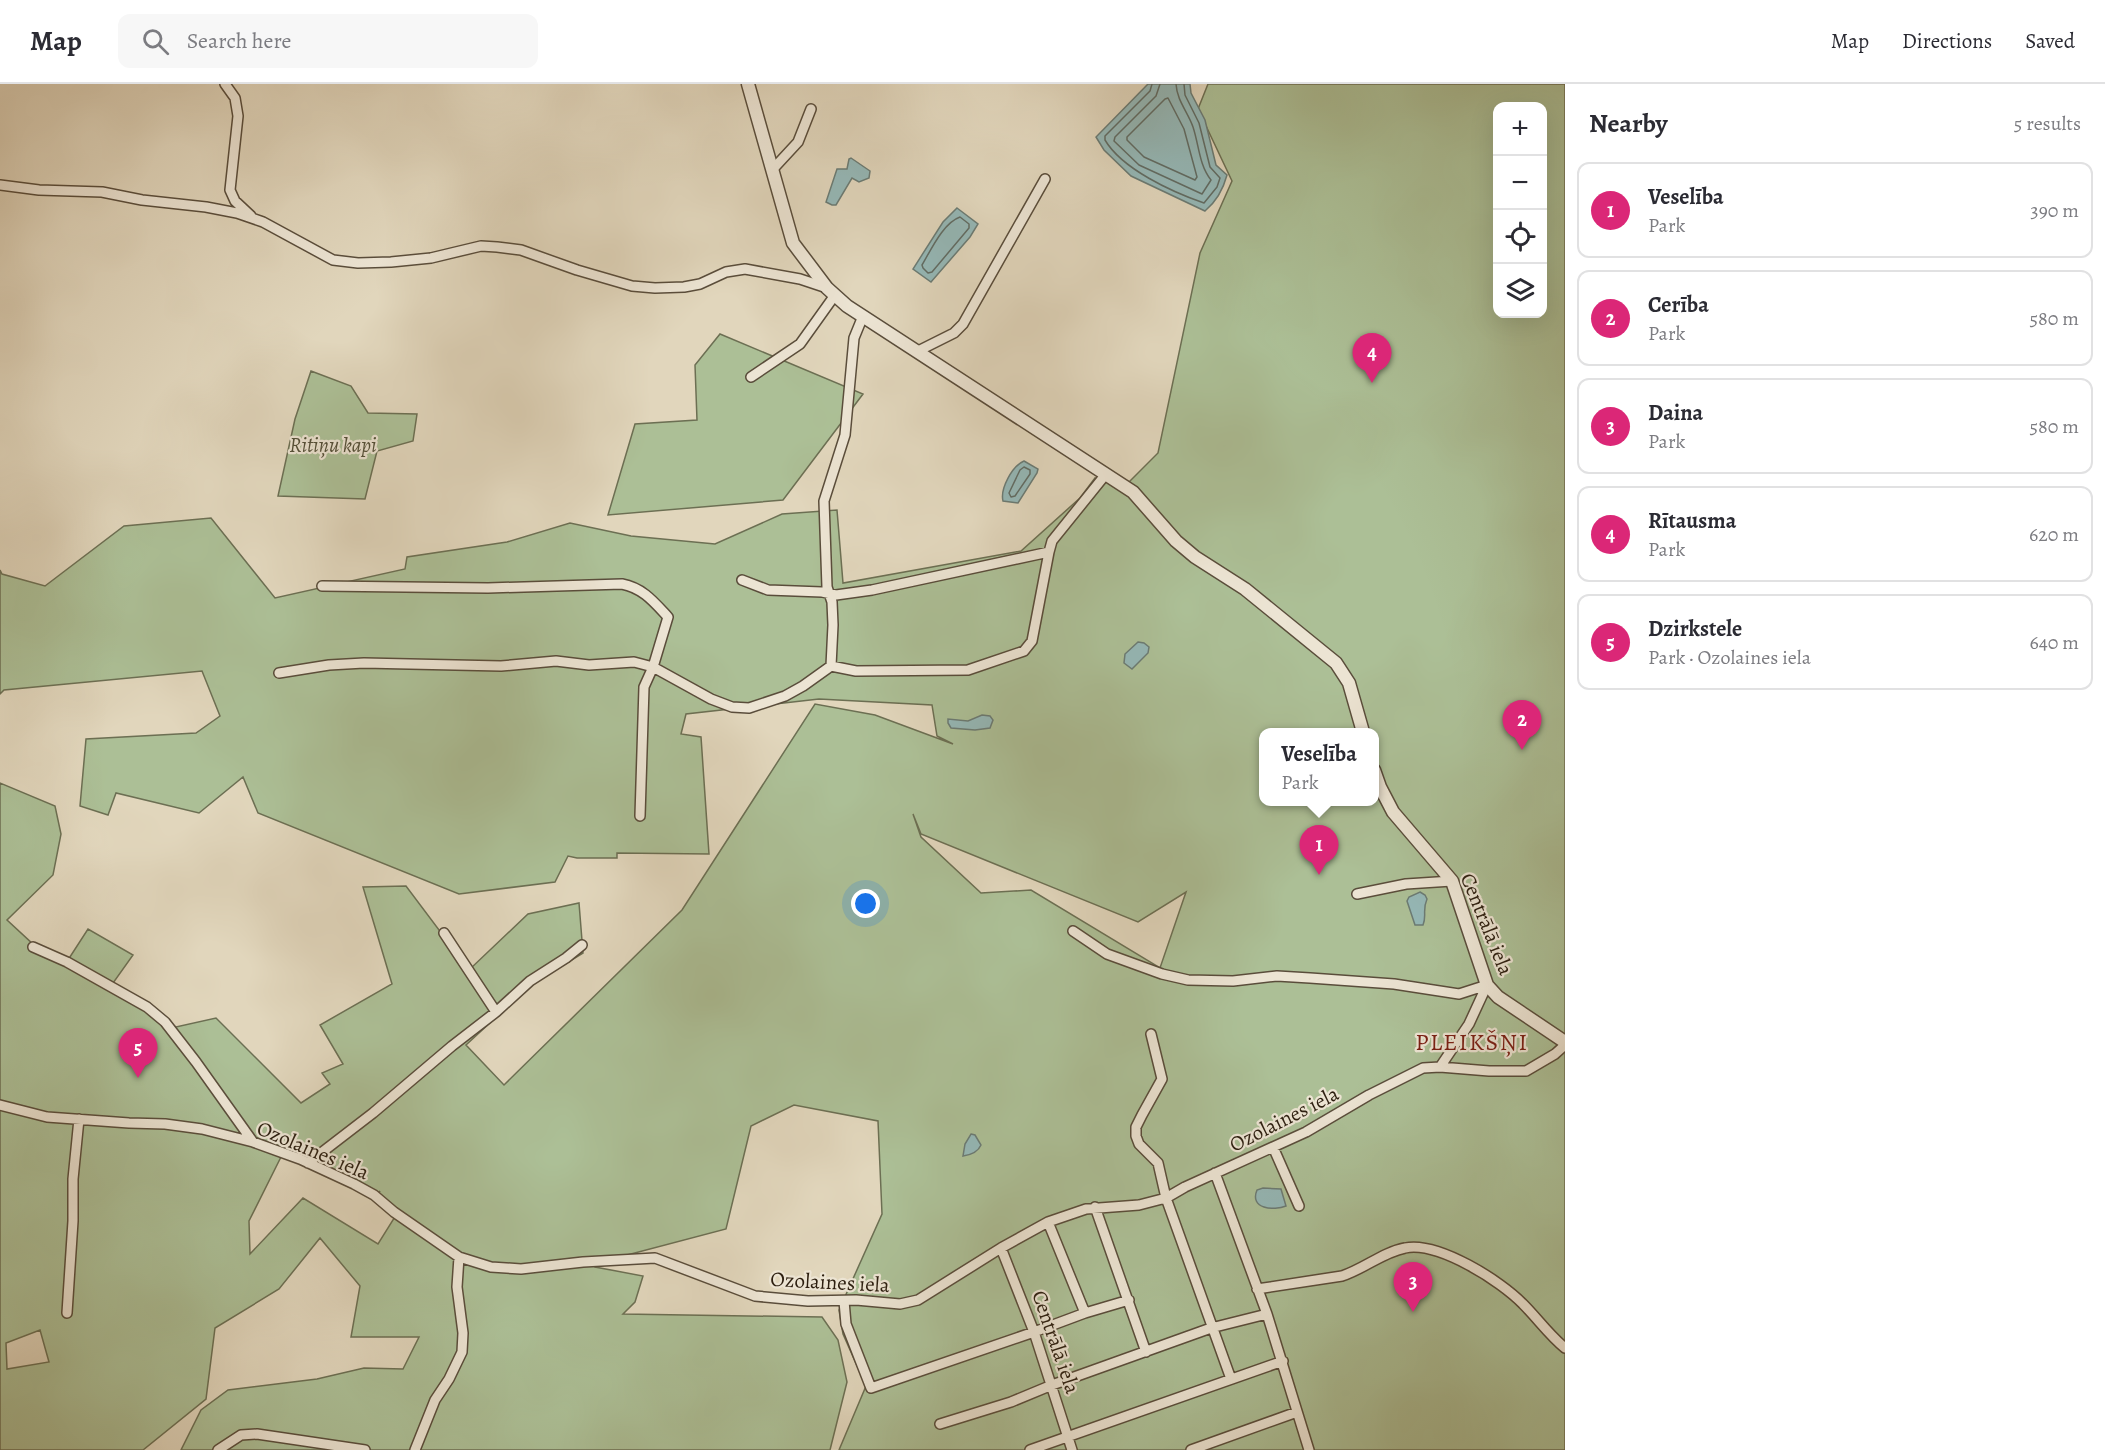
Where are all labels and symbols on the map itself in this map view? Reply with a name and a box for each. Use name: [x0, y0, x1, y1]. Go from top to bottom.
pin: 4: [1352, 334, 1392, 383]
park label: Ritiņu kapi: [289, 431, 377, 459]
pin: 2: [1502, 700, 1541, 750]
pin: 1: [1300, 826, 1338, 875]
street label: Centrālā iela: [1454, 869, 1520, 979]
your location: [851, 889, 880, 918]
district label: PLEIKŠŅI: [1415, 1026, 1529, 1058]
pin: 5: [118, 1028, 158, 1078]
street label: Ozolaines iela: [1225, 1079, 1344, 1159]
street label: Ozolaines iela: [253, 1114, 374, 1186]
pin: 3: [1394, 1262, 1432, 1312]
street label: Ozolaines iela: [770, 1265, 890, 1299]
street label: Centrālā iela: [1025, 1287, 1087, 1398]

